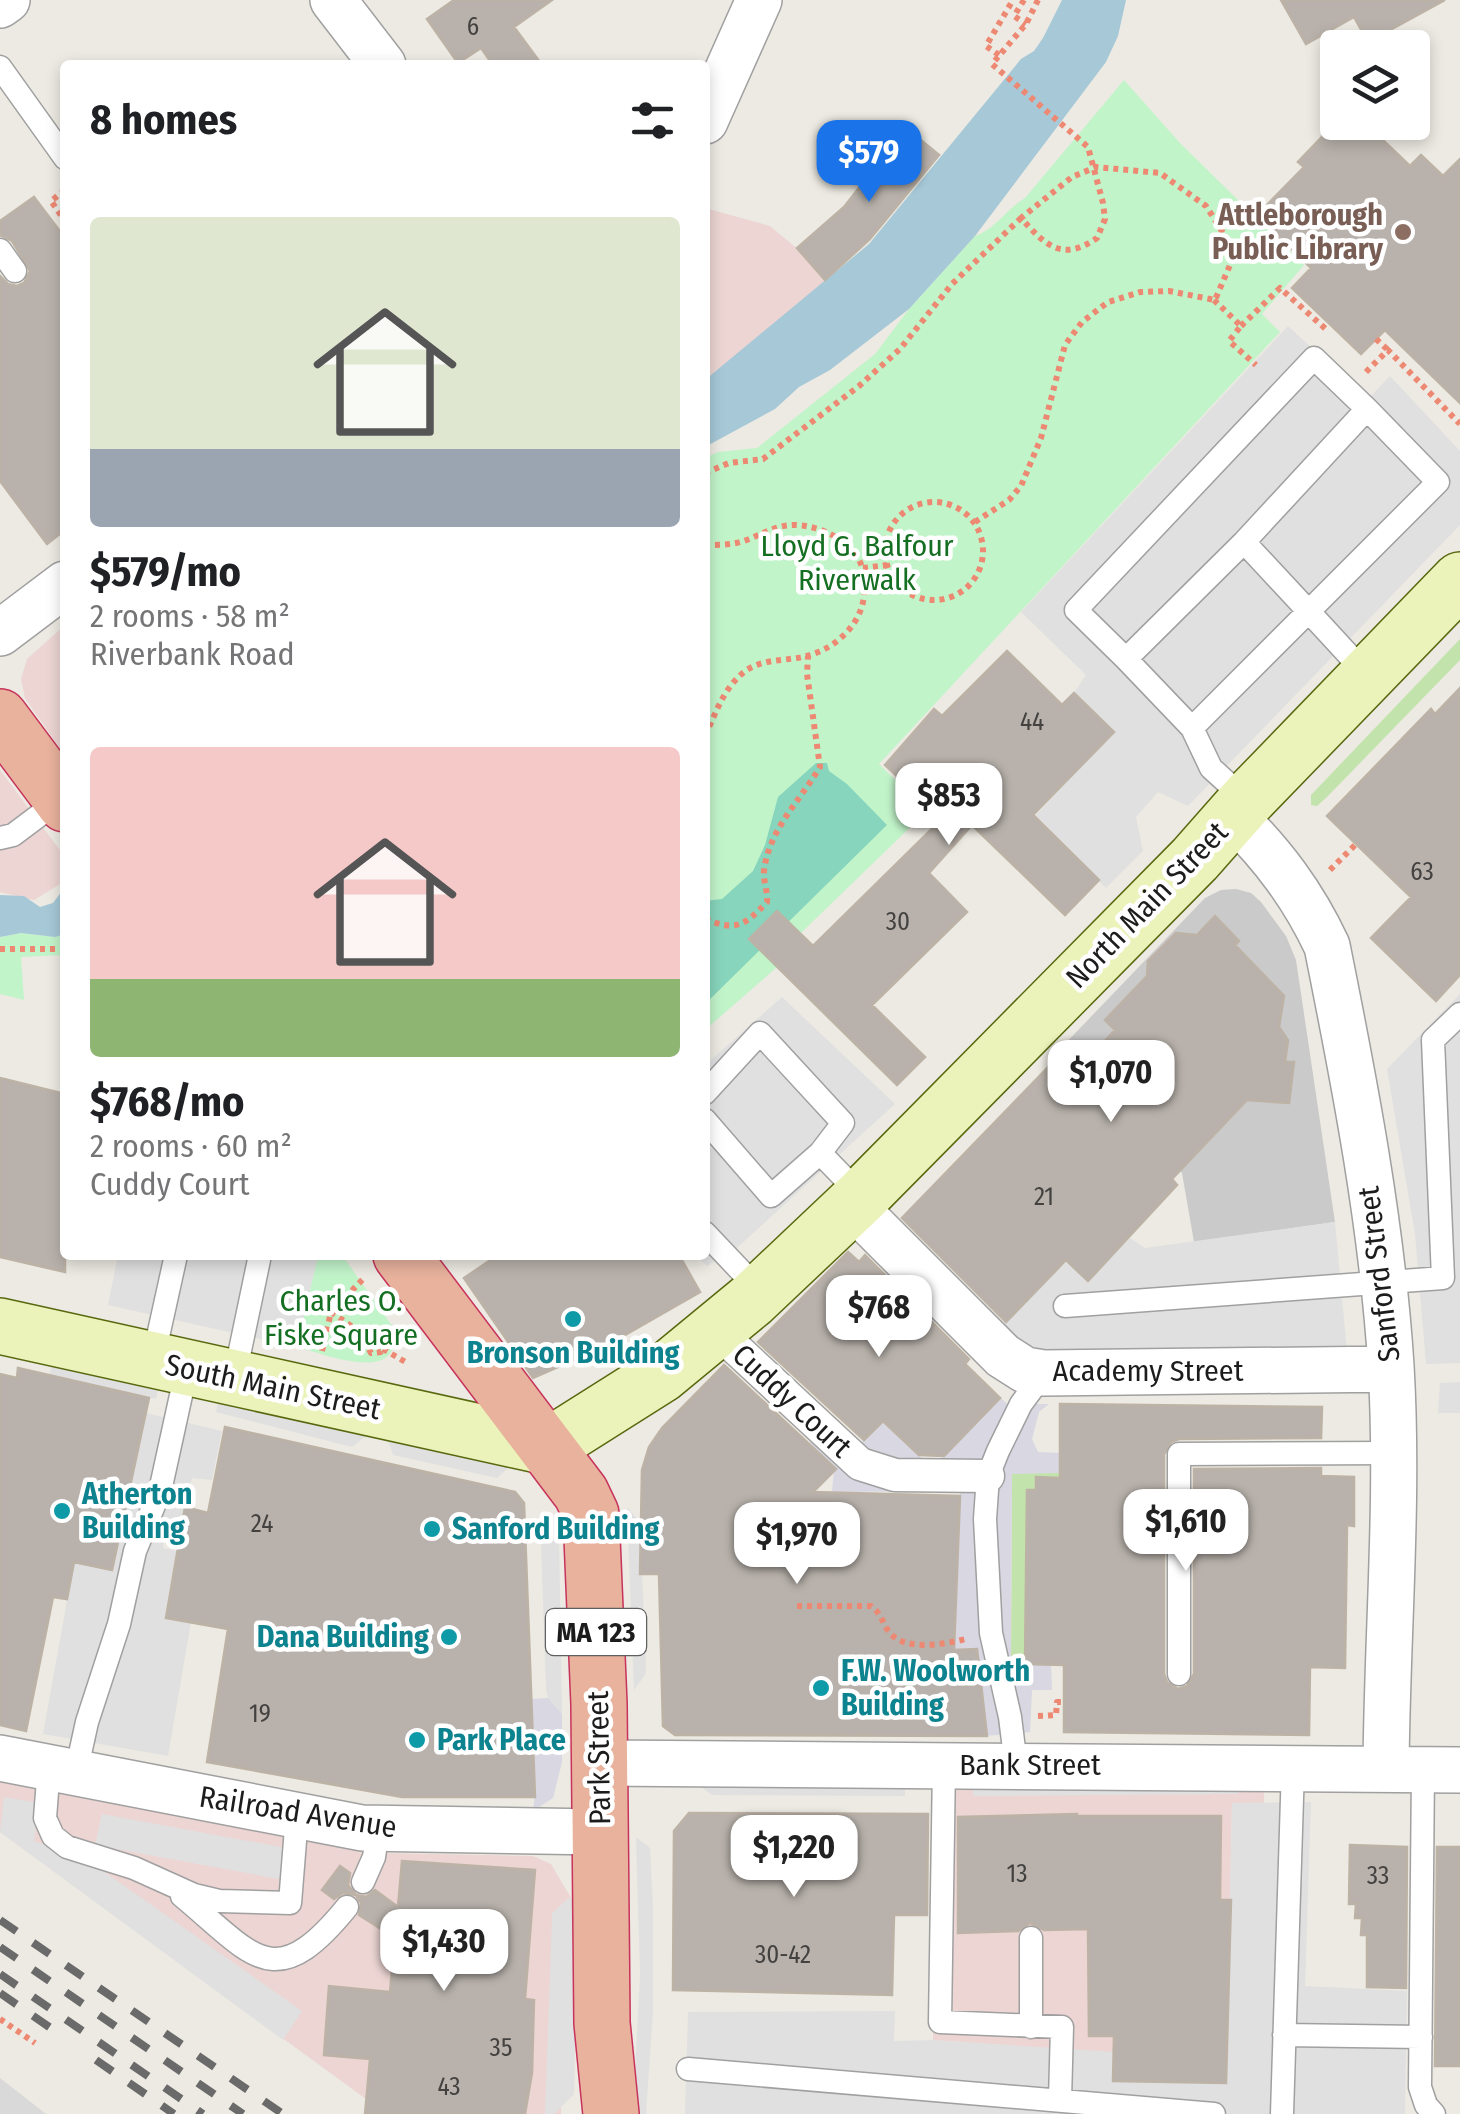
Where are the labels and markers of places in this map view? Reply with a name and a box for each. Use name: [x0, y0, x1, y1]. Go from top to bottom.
pin: $579: [810, 120, 928, 205]
place label: Attleborough Public Library: [1212, 197, 1384, 267]
marker: Attleborough Public Library: [1392, 221, 1414, 243]
pin: $853: [890, 763, 1008, 848]
pin: $1,070: [1030, 1040, 1192, 1125]
pin: $768: [820, 1275, 938, 1360]
marker: Bronson Building: [562, 1308, 584, 1330]
place label: Bronson Building: [467, 1335, 679, 1371]
place label: Atherton Building: [81, 1476, 193, 1546]
pin: $1,610: [1105, 1489, 1267, 1574]
marker: Atherton Building: [51, 1500, 73, 1522]
pin: $1,970: [716, 1502, 878, 1587]
place label: Sanford Building: [452, 1511, 660, 1547]
marker: Sanford Building: [421, 1518, 443, 1540]
place label: Dana Building: [257, 1619, 429, 1655]
marker: Dana Building: [438, 1626, 460, 1648]
place label: F.W. Woolworth Building: [841, 1653, 1030, 1723]
marker: F.W. Woolworth Building: [810, 1677, 832, 1699]
place label: Park Place: [437, 1722, 566, 1758]
marker: Park Place: [406, 1729, 428, 1751]
pin: $1,220: [713, 1815, 875, 1900]
pin: $1,430: [363, 1909, 525, 1994]

